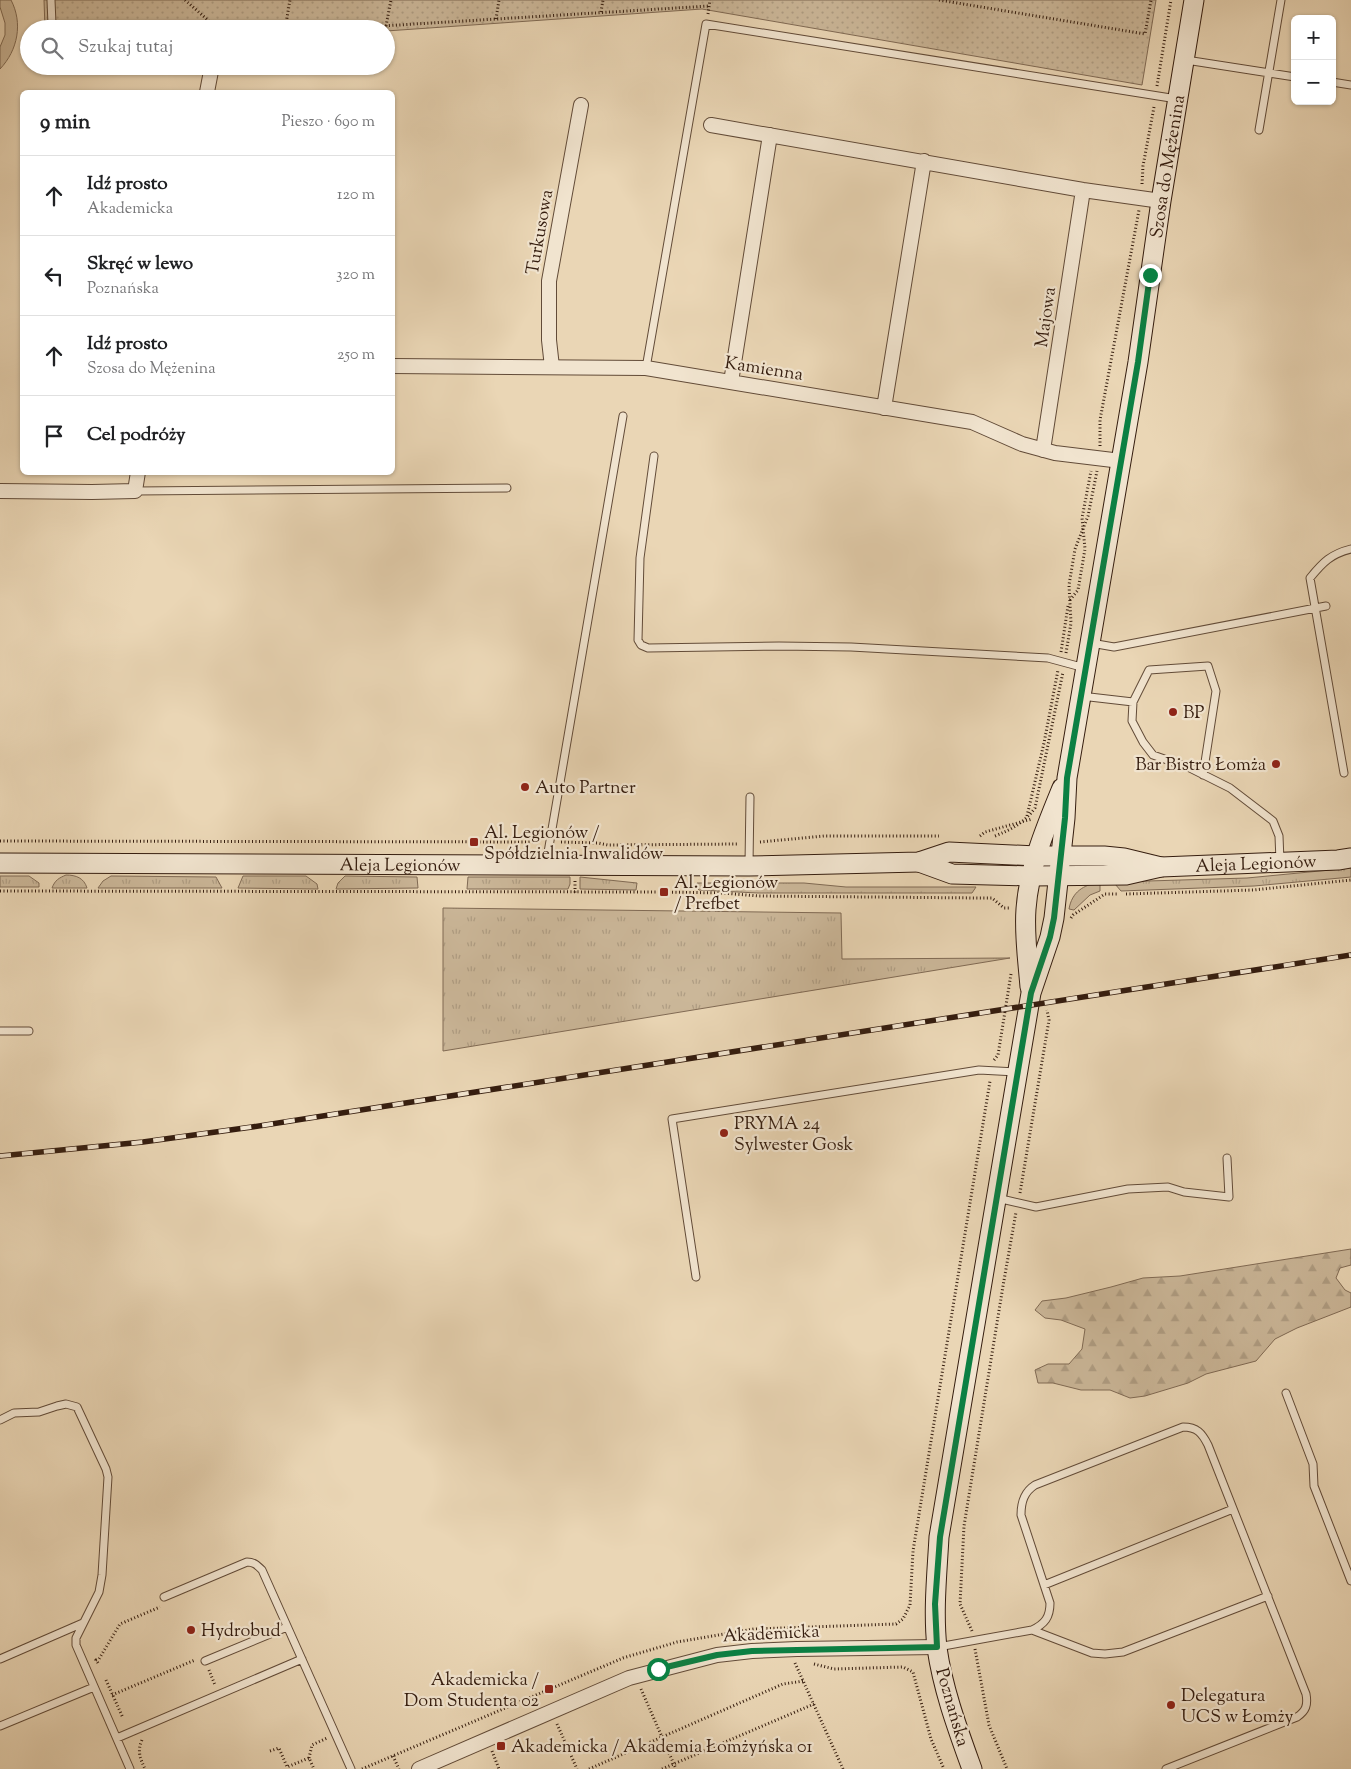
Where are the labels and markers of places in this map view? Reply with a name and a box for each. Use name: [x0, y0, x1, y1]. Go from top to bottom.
place label: BP: [1183, 701, 1205, 727]
marker: BP: [1167, 706, 1179, 718]
place label: Bar Bistro Łomża: [1135, 753, 1266, 779]
marker: Bar Bistro Łomża: [1270, 758, 1282, 770]
place label: Auto Partner: [535, 776, 636, 802]
marker: Auto Partner: [519, 781, 531, 793]
place label: Al. Legionów / Spółdzielnia Inwalidów: [484, 821, 664, 868]
marker: Al. Legionów / Spółdzielnia Inwalidów: [468, 836, 480, 848]
place label: Al. Legionów / Prefbet: [674, 871, 779, 918]
marker: Al. Legionów / Prefbet: [658, 886, 670, 898]
place label: PRYMA 24 Sylwester Gosk: [734, 1112, 854, 1159]
marker: PRYMA 24 Sylwester Gosk: [718, 1127, 730, 1139]
place label: Hydrobud: [201, 1619, 281, 1645]
marker: Hydrobud: [185, 1624, 197, 1636]
place label: Akademicka / Dom Studenta 02: [404, 1668, 540, 1715]
marker: Akademicka / Dom Studenta 02: [543, 1683, 555, 1695]
place label: Delegatura UCS w Łomży: [1181, 1684, 1293, 1731]
marker: Delegatura UCS w Łomży: [1165, 1699, 1177, 1711]
place label: Akademicka / Akademia Łomżyńska 01: [511, 1735, 813, 1761]
marker: Akademicka / Akademia Łomżyńska 01: [495, 1740, 507, 1752]

